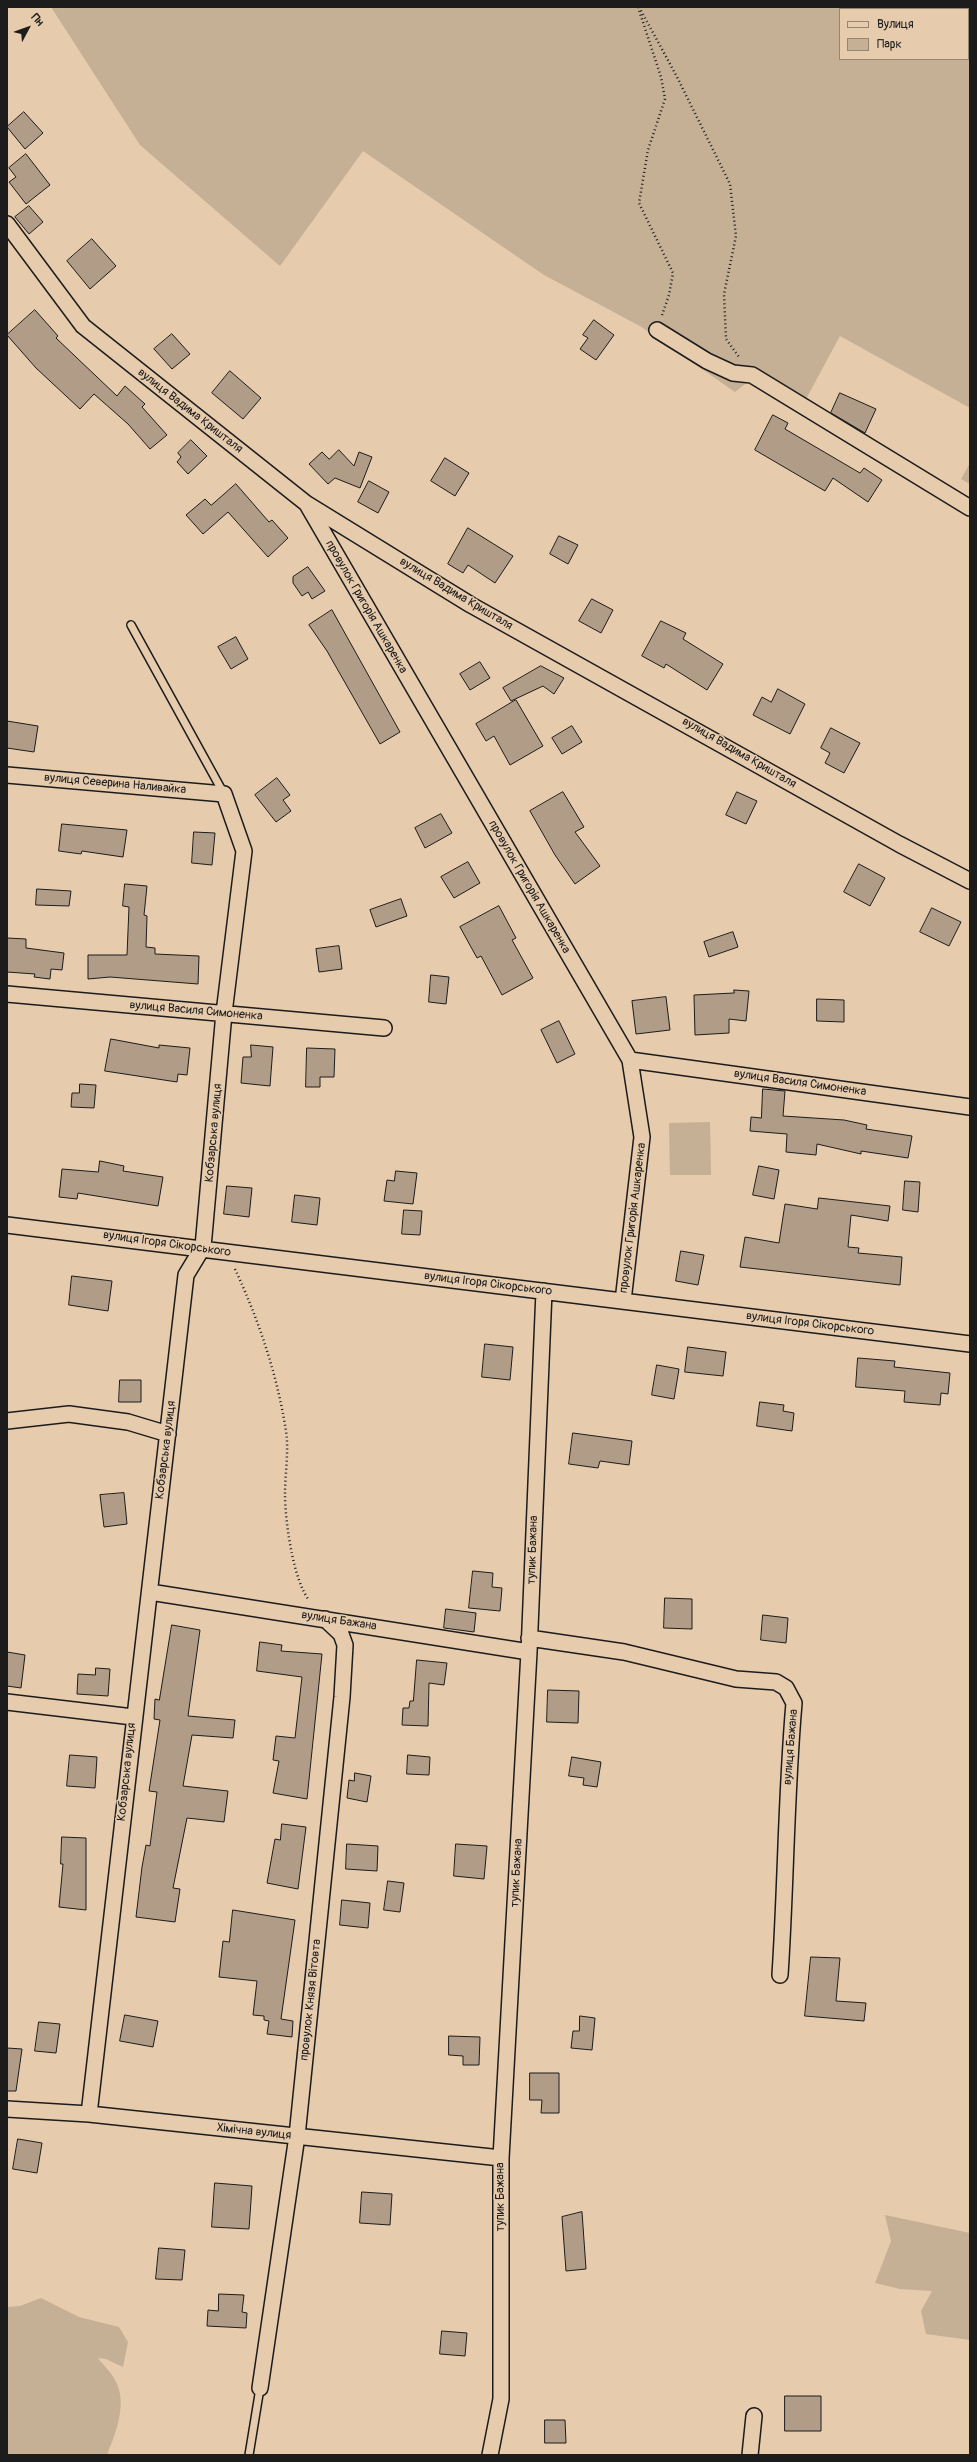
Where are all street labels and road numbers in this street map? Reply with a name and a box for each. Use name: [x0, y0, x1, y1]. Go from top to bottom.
street label: вулиця Вадима Кришталя: [135, 365, 245, 457]
street label: провулок Григорія Ашкаренка: [322, 538, 410, 676]
street label: вулиця Вадима Кришталя: [397, 555, 515, 633]
street label: вулиця Вадима Кришталя: [679, 714, 799, 792]
street label: вулиця Северина Наливайка: [43, 771, 187, 797]
street label: провулок Григорія Ашкаренка: [485, 818, 573, 956]
street label: вулиця Василя Симоненка: [129, 998, 263, 1024]
street label: вулиця Василя Симоненка: [733, 1067, 867, 1099]
street label: Кобзарська вулиця: [203, 1083, 225, 1183]
street label: провулок Григорія Ашкаренка: [617, 1142, 649, 1294]
street label: вулиця Ігоря Сікорського: [102, 1228, 232, 1260]
street label: вулиця Ігоря Сікорського: [423, 1269, 553, 1299]
street label: вулиця Ігоря Сікорського: [745, 1309, 875, 1339]
street label: Кобзарська вулиця: [153, 1400, 179, 1500]
street label: тупик Бажана: [525, 1515, 541, 1585]
street label: вулиця Бажана: [300, 1608, 378, 1634]
street label: вулиця Бажана: [781, 1708, 801, 1786]
street label: Кобзарська вулиця: [115, 1722, 139, 1822]
street label: тупик Бажана: [508, 1838, 526, 1908]
street label: провулок Князя Вітовта: [297, 1938, 325, 2062]
street label: Хімічна вулиця: [216, 2121, 292, 2143]
street label: тупик Бажана: [494, 2163, 508, 2231]

